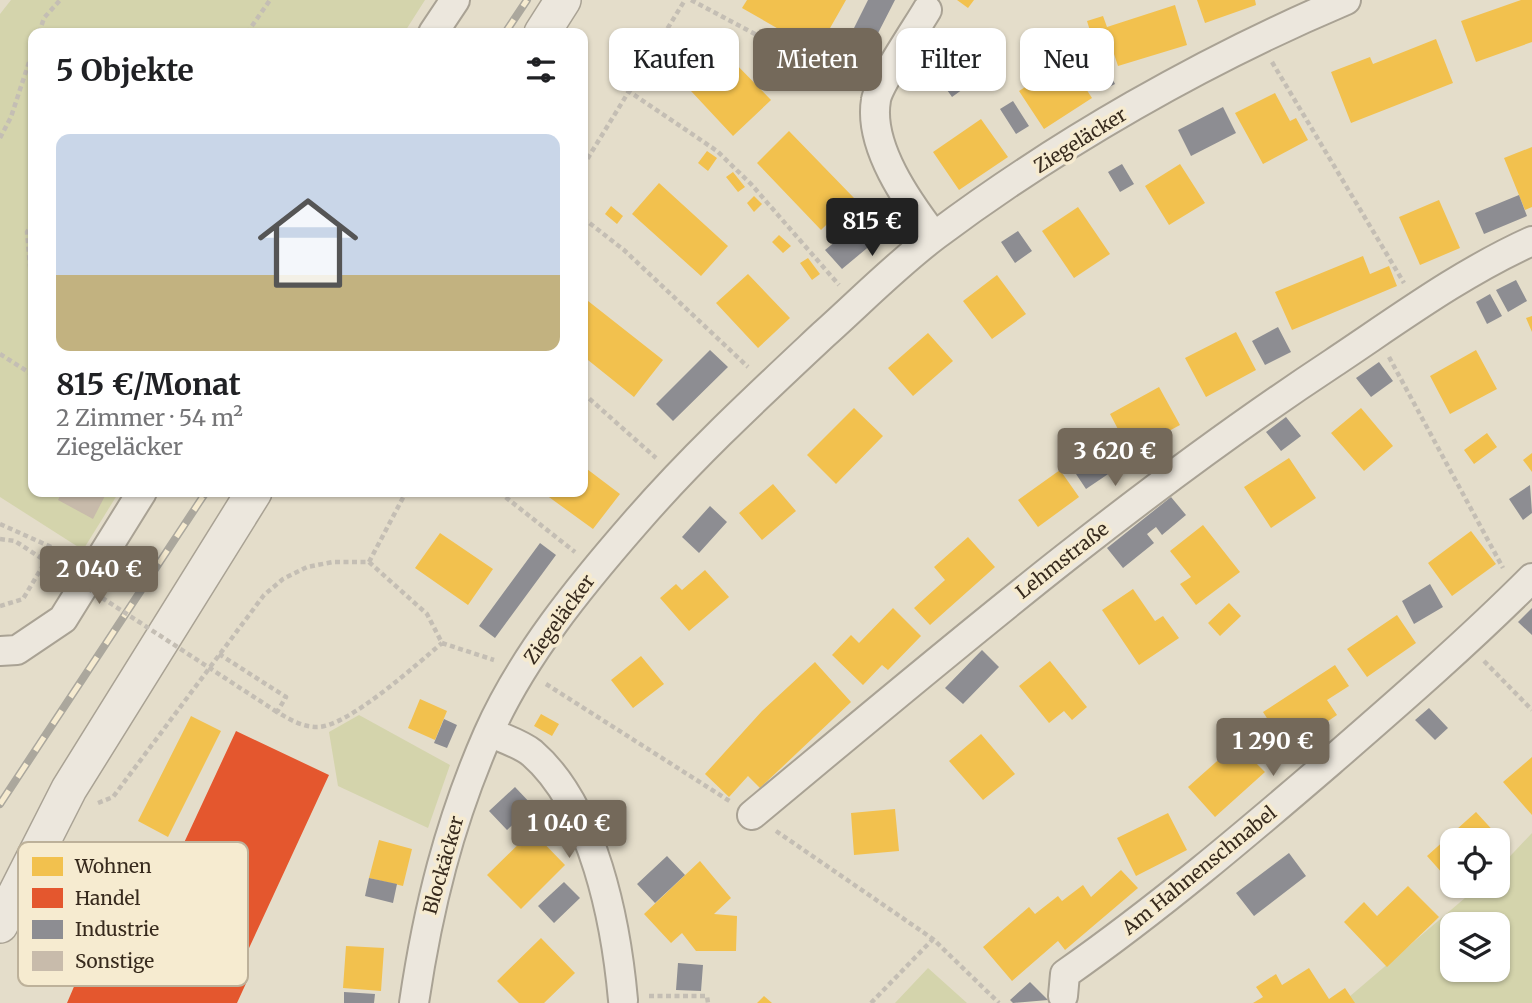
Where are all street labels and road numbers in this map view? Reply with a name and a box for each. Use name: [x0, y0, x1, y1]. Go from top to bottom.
street label: Ziegeläcker: [1029, 102, 1131, 178]
street label: Lehmstraße: [1011, 516, 1113, 604]
street label: Ziegeläcker: [518, 569, 600, 669]
street label: Am Hahnenschnabel: [1116, 800, 1281, 940]
street label: Blockäcker: [418, 813, 469, 917]

